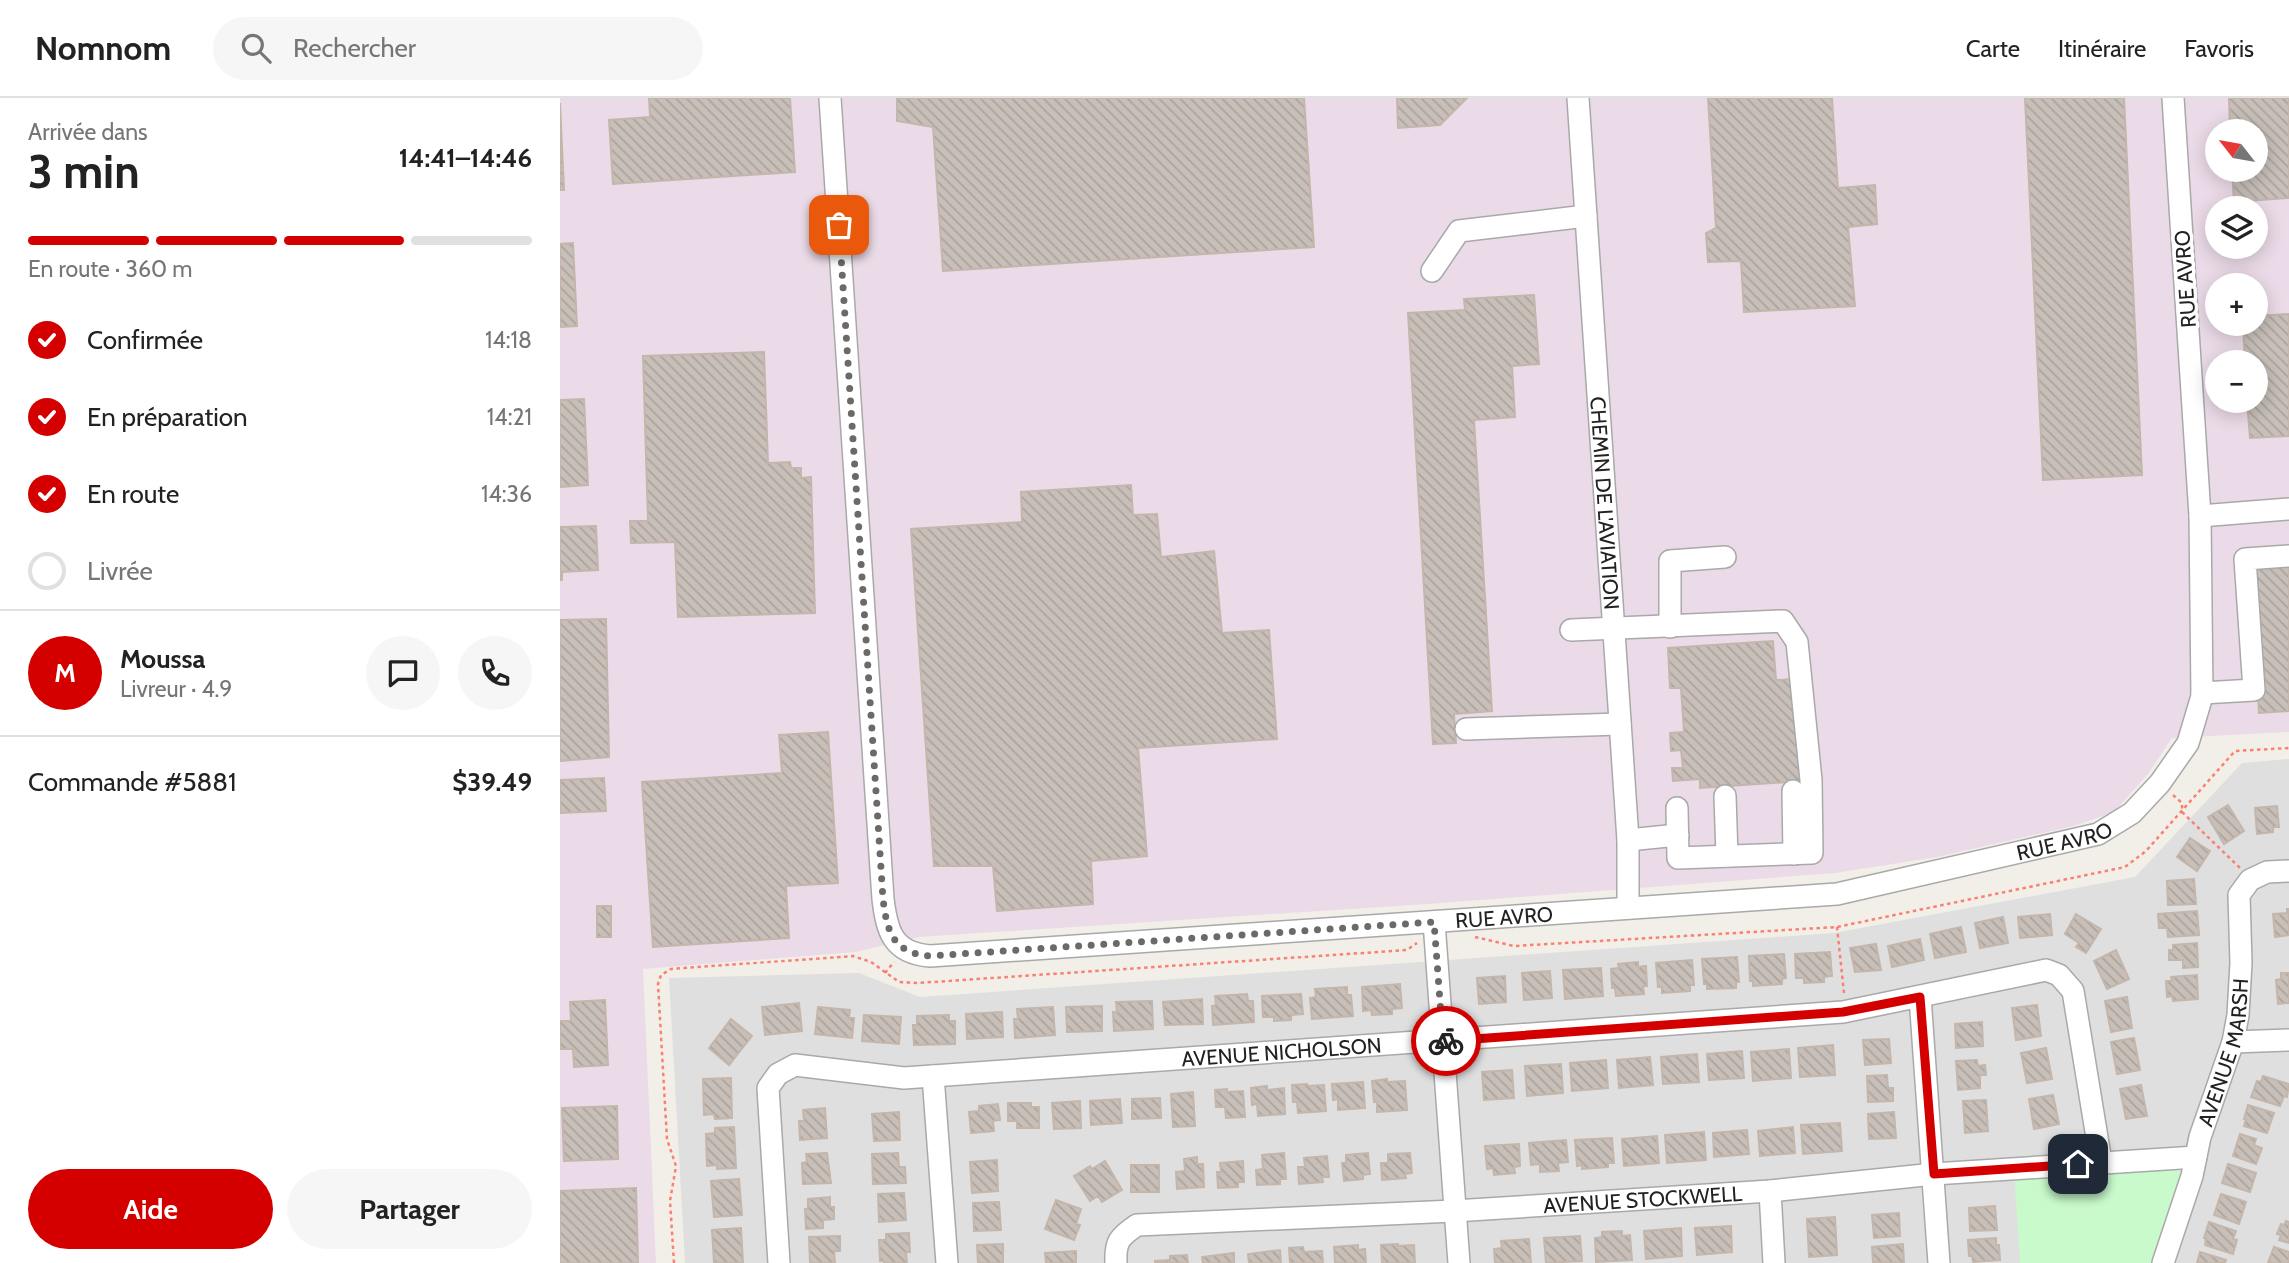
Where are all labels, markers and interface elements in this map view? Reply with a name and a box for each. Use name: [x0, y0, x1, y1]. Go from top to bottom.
search box: [213, 17, 703, 80]
text: Nomnom: [35, 28, 171, 68]
icon: search: [237, 29, 275, 67]
text: Rechercher: [293, 32, 416, 64]
text: Carte: [1966, 34, 2020, 63]
text: Itinéraire: [2058, 34, 2146, 63]
text: Favoris: [2184, 34, 2254, 63]
text: Arrivée dans: [28, 118, 148, 146]
north arrow: [2205, 119, 2268, 182]
map controls: [2205, 119, 2268, 413]
text: 14:41–14:46: [399, 142, 532, 174]
text: 3 min: [28, 144, 140, 200]
pin: [809, 195, 869, 255]
button: layers: [2205, 196, 2268, 259]
icon: bag: [820, 206, 858, 244]
street label: RUE AVRO: [2169, 229, 2201, 329]
text: En route · 360 m: [28, 255, 192, 283]
button: +: [2205, 273, 2268, 336]
icon: check: [28, 321, 66, 359]
text: Confirmée: [87, 324, 203, 356]
text: 14:18: [485, 326, 532, 354]
button: −: [2205, 350, 2268, 413]
street label: CHEMIN DE L'AVIATION: [1586, 396, 1625, 611]
icon: check: [28, 398, 66, 436]
text: En préparation: [87, 401, 248, 433]
text: 14:21: [487, 403, 532, 431]
icon: check: [28, 475, 66, 513]
text: En route: [87, 478, 179, 510]
text: 14:36: [481, 480, 532, 508]
text: Livrée: [87, 555, 153, 587]
button: chat: [366, 636, 440, 710]
button: phone: [458, 636, 532, 710]
text: Moussa: [120, 643, 205, 675]
text: M: [54, 657, 76, 689]
text: Livreur · 4.9: [120, 675, 232, 703]
text: Commande #5881: [28, 766, 237, 798]
text: $39.49: [452, 766, 532, 798]
street label: RUE AVRO: [2014, 816, 2117, 865]
street label: RUE AVRO: [1454, 901, 1554, 933]
street label: AVENUE MARSH: [2192, 978, 2253, 1130]
courier: [1411, 1006, 1481, 1076]
icon: bike: [1427, 1022, 1465, 1060]
street label: AVENUE NICHOLSON: [1181, 1032, 1382, 1071]
pin: [2048, 1134, 2108, 1194]
icon: home: [2059, 1145, 2097, 1183]
button: Aide: [28, 1169, 273, 1249]
button: Partager: [287, 1169, 532, 1249]
street label: AVENUE STOCKWELL: [1542, 1180, 1743, 1218]

